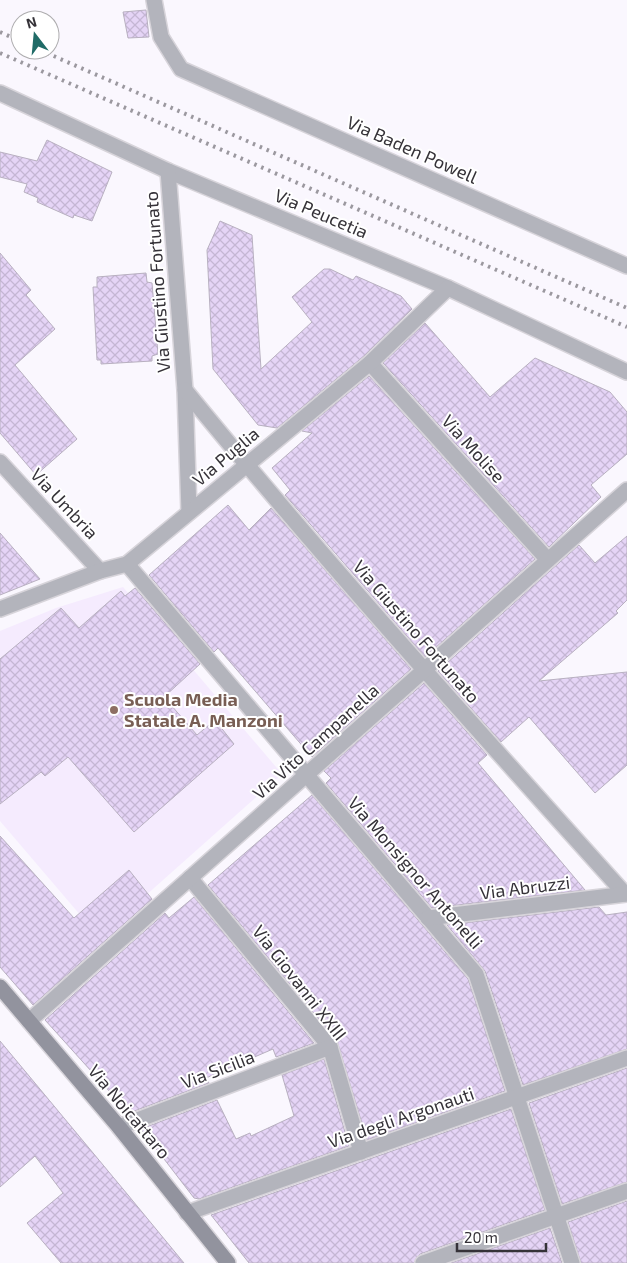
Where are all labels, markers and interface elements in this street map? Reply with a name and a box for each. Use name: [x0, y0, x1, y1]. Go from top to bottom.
north arrow: [10, 10, 60, 60]
text: N: [24, 12, 38, 32]
street label: Via Baden Powell: [344, 110, 482, 188]
street label: Via Peucetia: [271, 184, 371, 243]
street label: Via Giustino Fortunato: [140, 191, 174, 374]
street label: Via Molise: [437, 410, 510, 487]
street label: Via Puglia: [188, 422, 263, 490]
street label: Via Umbria: [26, 463, 103, 543]
street label: Via Giustino Fortunato: [349, 555, 485, 707]
street label: Via Vito Campanella: [248, 679, 383, 804]
place label: Scuola Media Statale A. Manzoni: [124, 688, 283, 731]
marker: Scuola Media Statale A. Manzoni: [108, 704, 120, 716]
street label: Via Monsignor Antonelli: [344, 792, 488, 953]
street label: Via Abruzzi: [479, 871, 571, 903]
street label: Via Giovanni XXIII: [248, 920, 352, 1044]
street label: Via Sicilia: [178, 1045, 257, 1093]
street label: Via Noicattaro: [84, 1060, 176, 1163]
street label: Via degli Argonauti: [325, 1082, 477, 1152]
scale bar: [457, 1220, 546, 1252]
text: 20 m: [464, 1228, 498, 1246]

